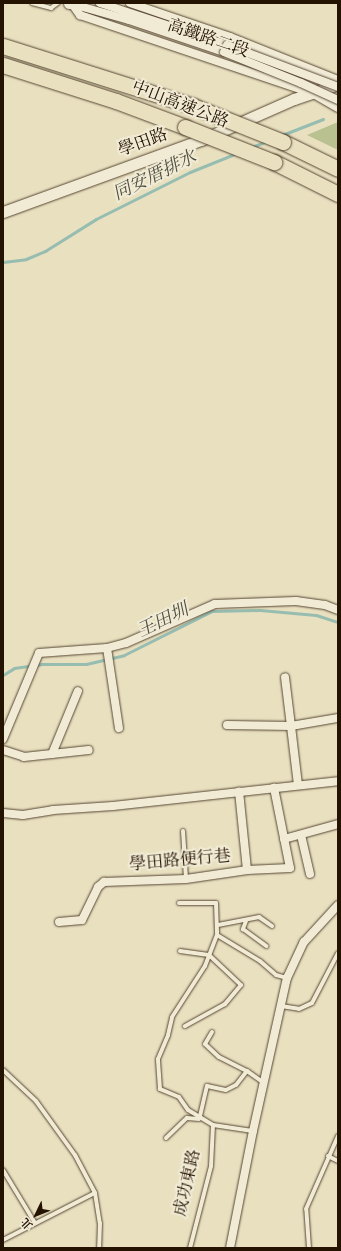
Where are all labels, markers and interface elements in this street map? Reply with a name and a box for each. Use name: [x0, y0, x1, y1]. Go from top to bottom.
street label: 高鐵路二段: [164, 16, 252, 62]
street label: 中山高速公路: [129, 77, 231, 133]
street label: 學田路: [116, 125, 170, 161]
water label: 同安厝排水: [110, 147, 200, 205]
water label: 王田圳: [134, 599, 192, 643]
street label: 學田路便行巷: [128, 846, 232, 876]
street label: 成功東路: [170, 1148, 206, 1218]
north arrow: [16, 1195, 56, 1235]
text: 北: [18, 1214, 36, 1232]

